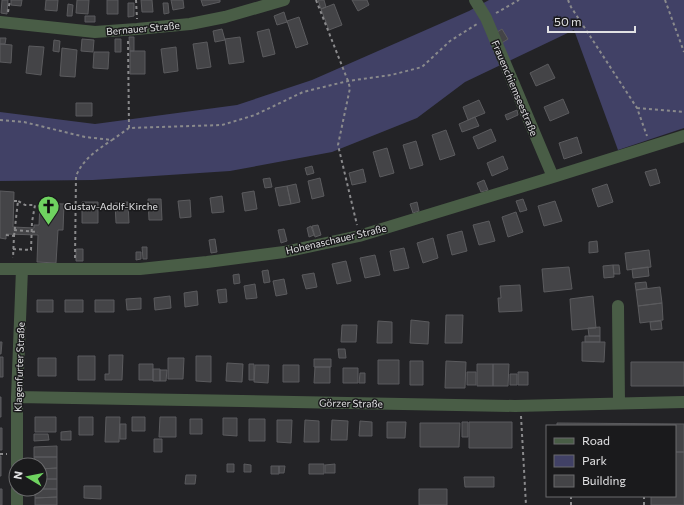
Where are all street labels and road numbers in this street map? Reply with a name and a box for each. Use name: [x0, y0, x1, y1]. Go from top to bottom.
street label: Bernauer Straße: [106, 19, 180, 37]
street label: Frauenchiemseestraße: [489, 38, 541, 138]
street label: Hohenaschauer Straße: [284, 222, 388, 256]
street label: Klagenfurter Straße: [11, 322, 27, 412]
street label: Görzer Straße: [319, 396, 383, 410]

